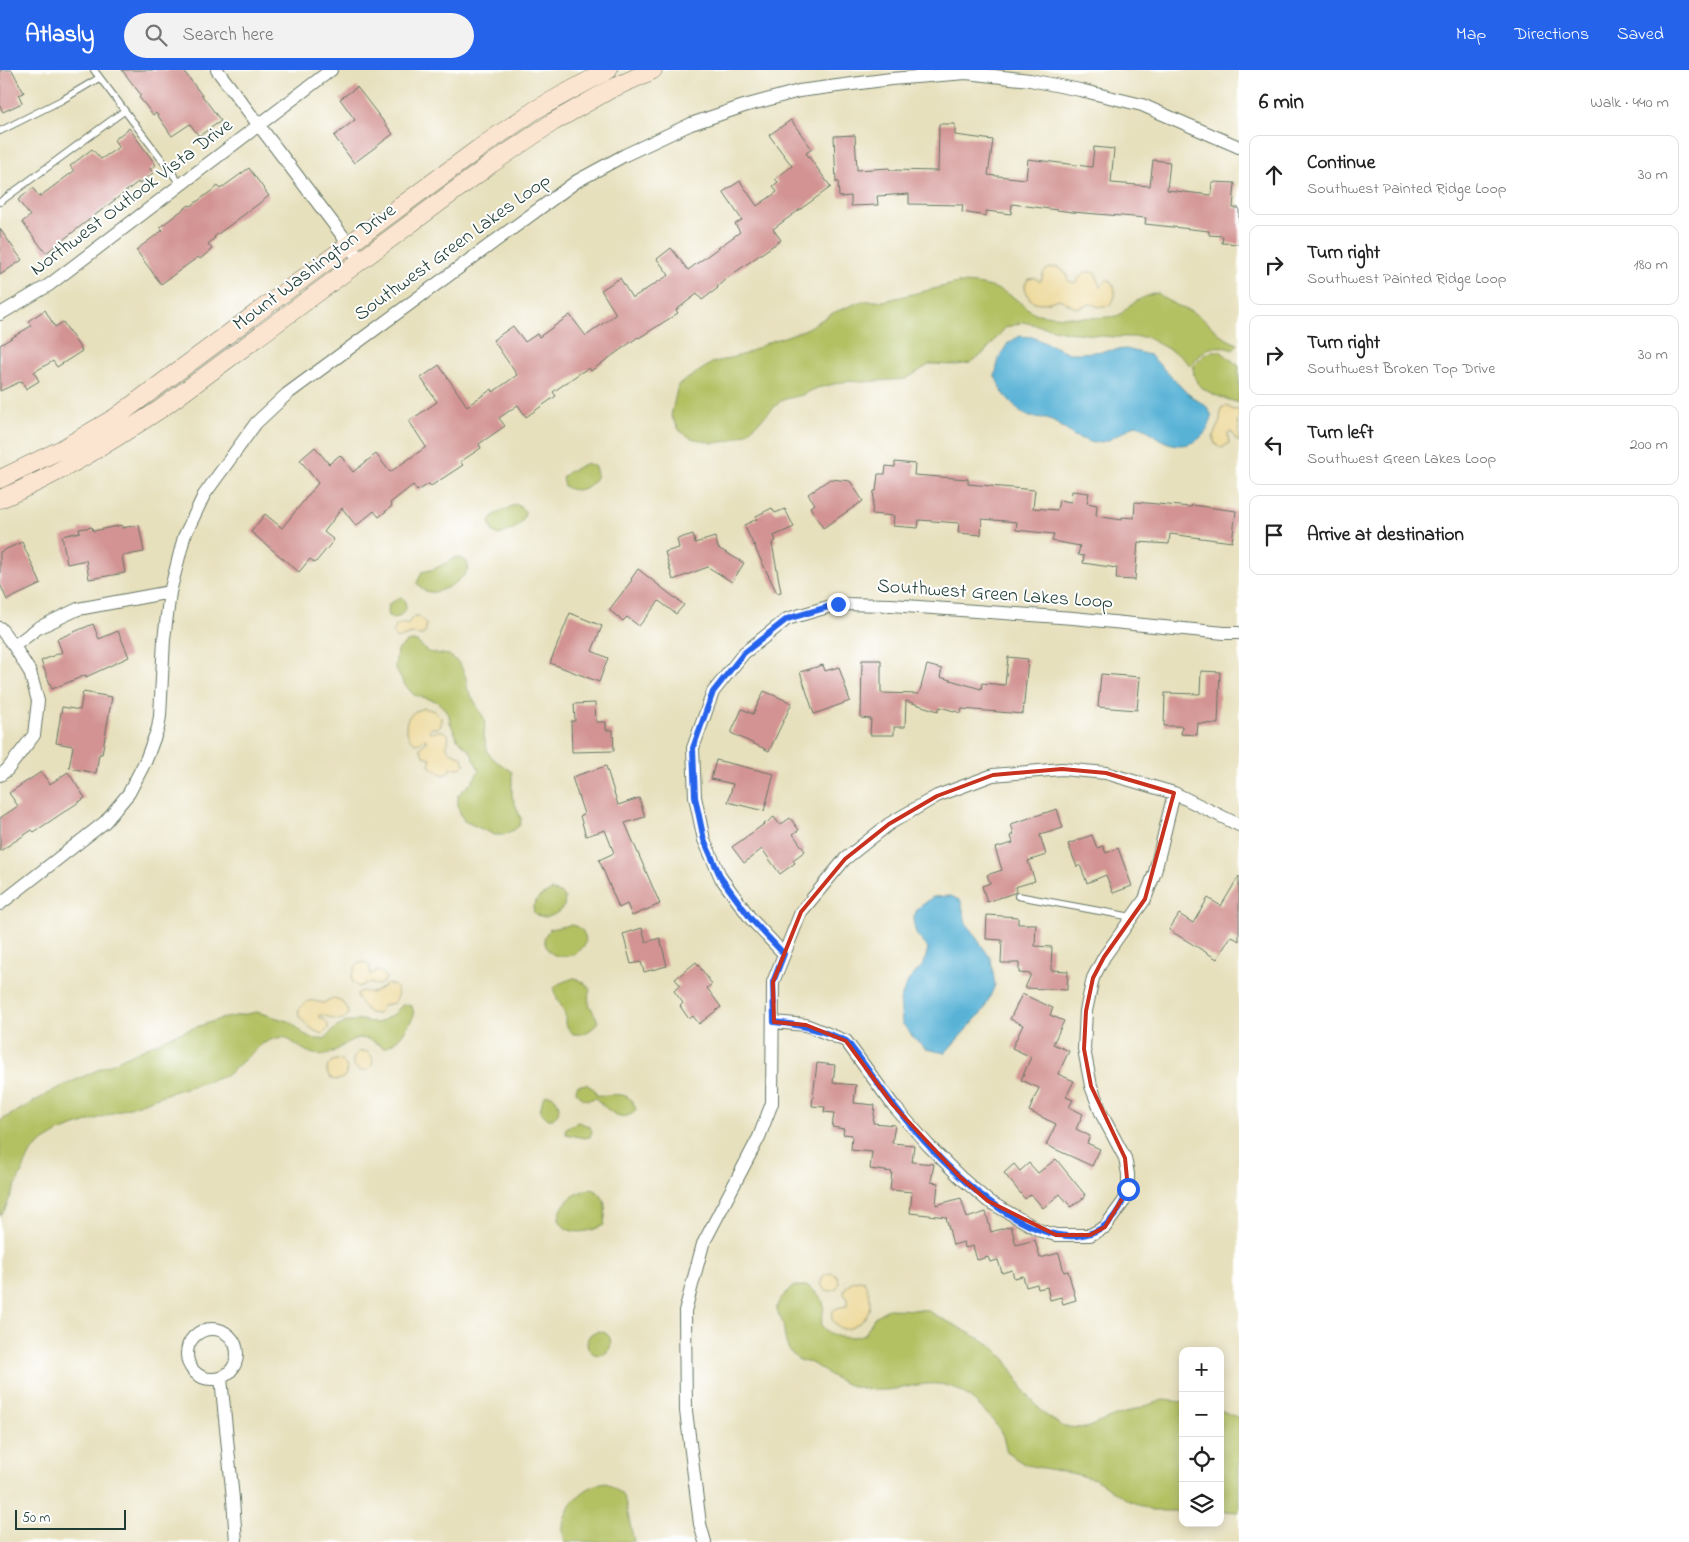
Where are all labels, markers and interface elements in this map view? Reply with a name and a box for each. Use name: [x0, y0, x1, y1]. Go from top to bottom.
search box: [124, 13, 474, 58]
text: Atlasly: [25, 18, 94, 53]
icon: search: [142, 21, 170, 49]
text: Search here: [182, 22, 273, 49]
text: Map: [1456, 22, 1486, 48]
text: Directions: [1514, 22, 1589, 48]
text: Saved: [1617, 22, 1664, 48]
text: 6 min: [1259, 88, 1304, 118]
text: Walk · 440 m: [1590, 91, 1669, 115]
street label: Northwest Outlook Vista Drive: [25, 112, 240, 284]
text: Continue: [1307, 150, 1375, 177]
icon: ahead: [1260, 161, 1288, 189]
text: 30 m: [1638, 163, 1668, 187]
street label: Southwest Green Lakes Loop: [349, 167, 557, 329]
text: Southwest Painted Ridge Loop: [1307, 177, 1506, 201]
street label: Mount Washington Drive: [227, 197, 403, 340]
text: Turn right: [1307, 240, 1380, 267]
icon: right: [1260, 251, 1288, 279]
text: 180 m: [1634, 253, 1668, 277]
text: Southwest Painted Ridge Loop: [1307, 267, 1506, 291]
text: Turn right: [1307, 330, 1380, 357]
icon: right: [1260, 341, 1288, 369]
text: 30 m: [1638, 343, 1668, 367]
text: Southwest Broken Top Drive: [1307, 357, 1495, 381]
text: Turn left: [1307, 420, 1374, 447]
icon: left: [1260, 431, 1288, 459]
text: 200 m: [1630, 433, 1668, 457]
text: Southwest Green Lakes Loop: [1307, 447, 1496, 471]
icon: arrive: [1260, 521, 1288, 549]
text: Arrive at destination: [1307, 522, 1464, 549]
street label: Southwest Green Lakes Loop: [876, 572, 1114, 618]
route end: [827, 593, 850, 616]
route start: [1117, 1178, 1140, 1201]
map controls: [1179, 1347, 1224, 1527]
button: +: [1179, 1347, 1224, 1392]
button: −: [1179, 1392, 1224, 1437]
button: locate: [1179, 1437, 1224, 1482]
button: layers: [1179, 1482, 1224, 1527]
scale bar: [15, 1507, 126, 1530]
text: 50 m: [22, 1508, 50, 1529]

